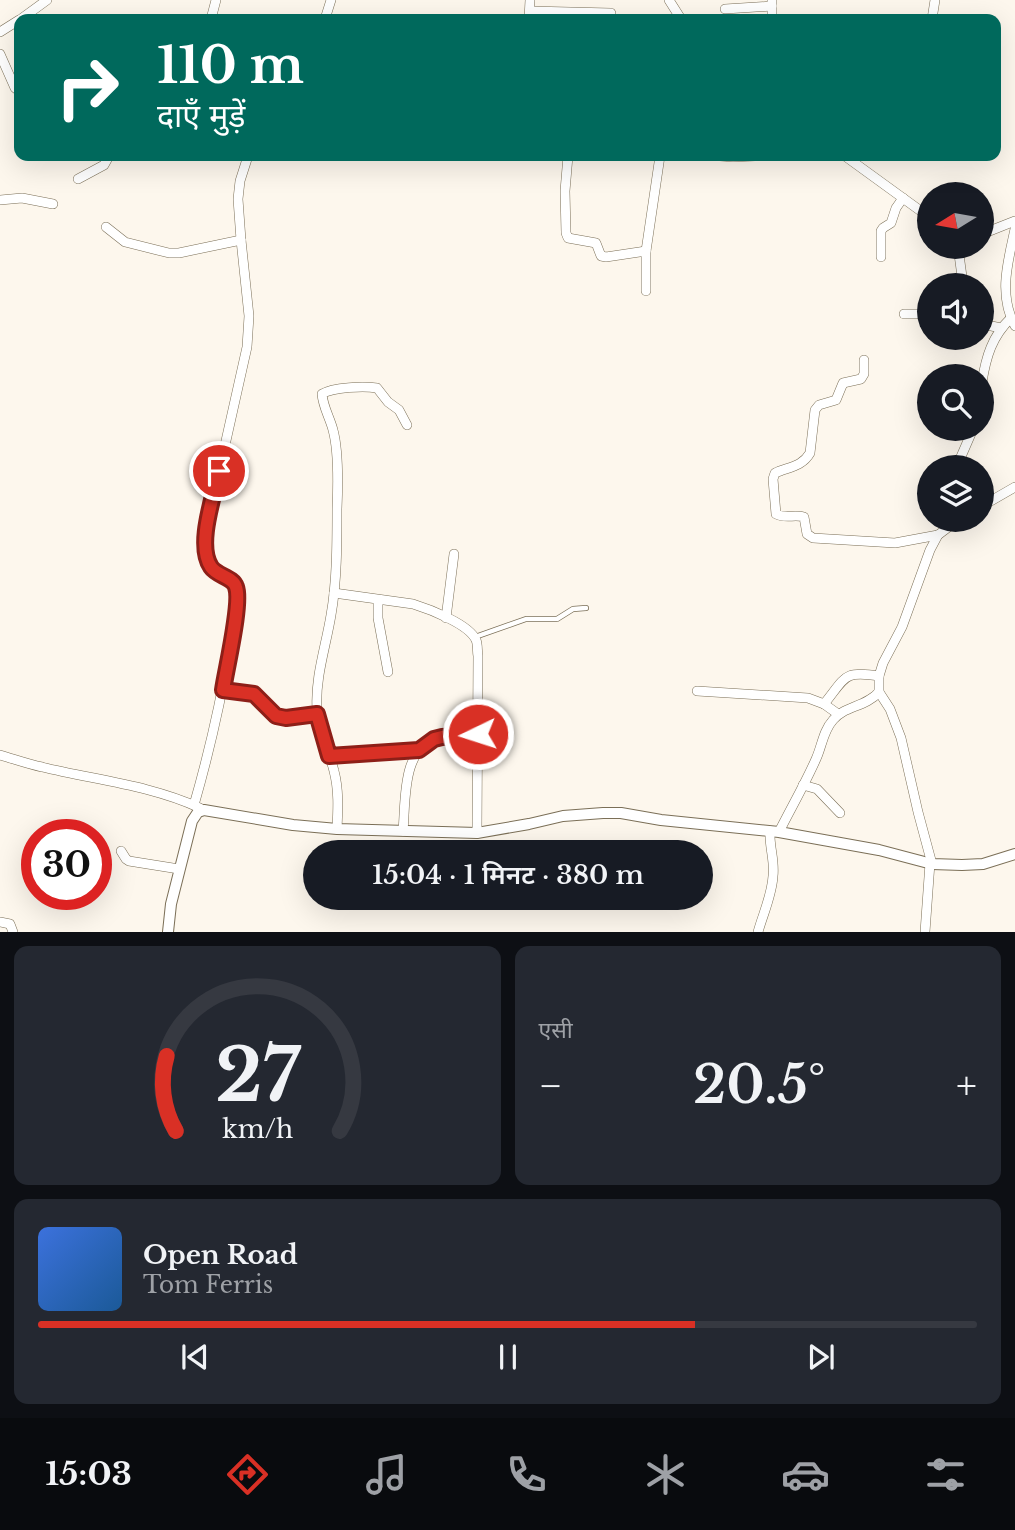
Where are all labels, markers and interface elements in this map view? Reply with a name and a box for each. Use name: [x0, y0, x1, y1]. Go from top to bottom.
text: 110 m: [157, 35, 304, 96]
icon: right: [42, 42, 133, 133]
text: दाएँ मुड़ें: [157, 96, 245, 136]
north arrow: [917, 182, 994, 259]
map controls: [917, 182, 994, 532]
button: sound: [917, 273, 994, 350]
button: search: [917, 364, 994, 441]
pin: [189, 441, 249, 501]
icon: arrive: [200, 452, 238, 490]
button: layers: [917, 455, 994, 532]
position arrow: [441, 697, 515, 771]
speed limit sign: 30: [21, 819, 112, 910]
text: 15:04 · 1 मिनट · 380 m: [372, 859, 644, 891]
text: एसी: [539, 1016, 573, 1044]
text: 27: [215, 1031, 301, 1122]
text: 20.5°: [693, 1053, 826, 1117]
text: −: [539, 1062, 563, 1109]
text: +: [956, 1062, 977, 1109]
text: km/h: [222, 1114, 293, 1145]
text: Open Road: [143, 1239, 298, 1271]
text: Tom Ferris: [143, 1271, 273, 1299]
icon: previous: [176, 1338, 214, 1376]
icon: pause: [489, 1338, 527, 1376]
icon: next: [802, 1338, 840, 1376]
icon: directions: [223, 1450, 272, 1499]
icon: music: [362, 1450, 411, 1499]
icon: phone: [502, 1450, 551, 1499]
icon: climate: [641, 1450, 690, 1499]
icon: car: [781, 1450, 830, 1499]
icon: filters: [921, 1450, 970, 1499]
text: 15:03: [45, 1454, 132, 1494]

